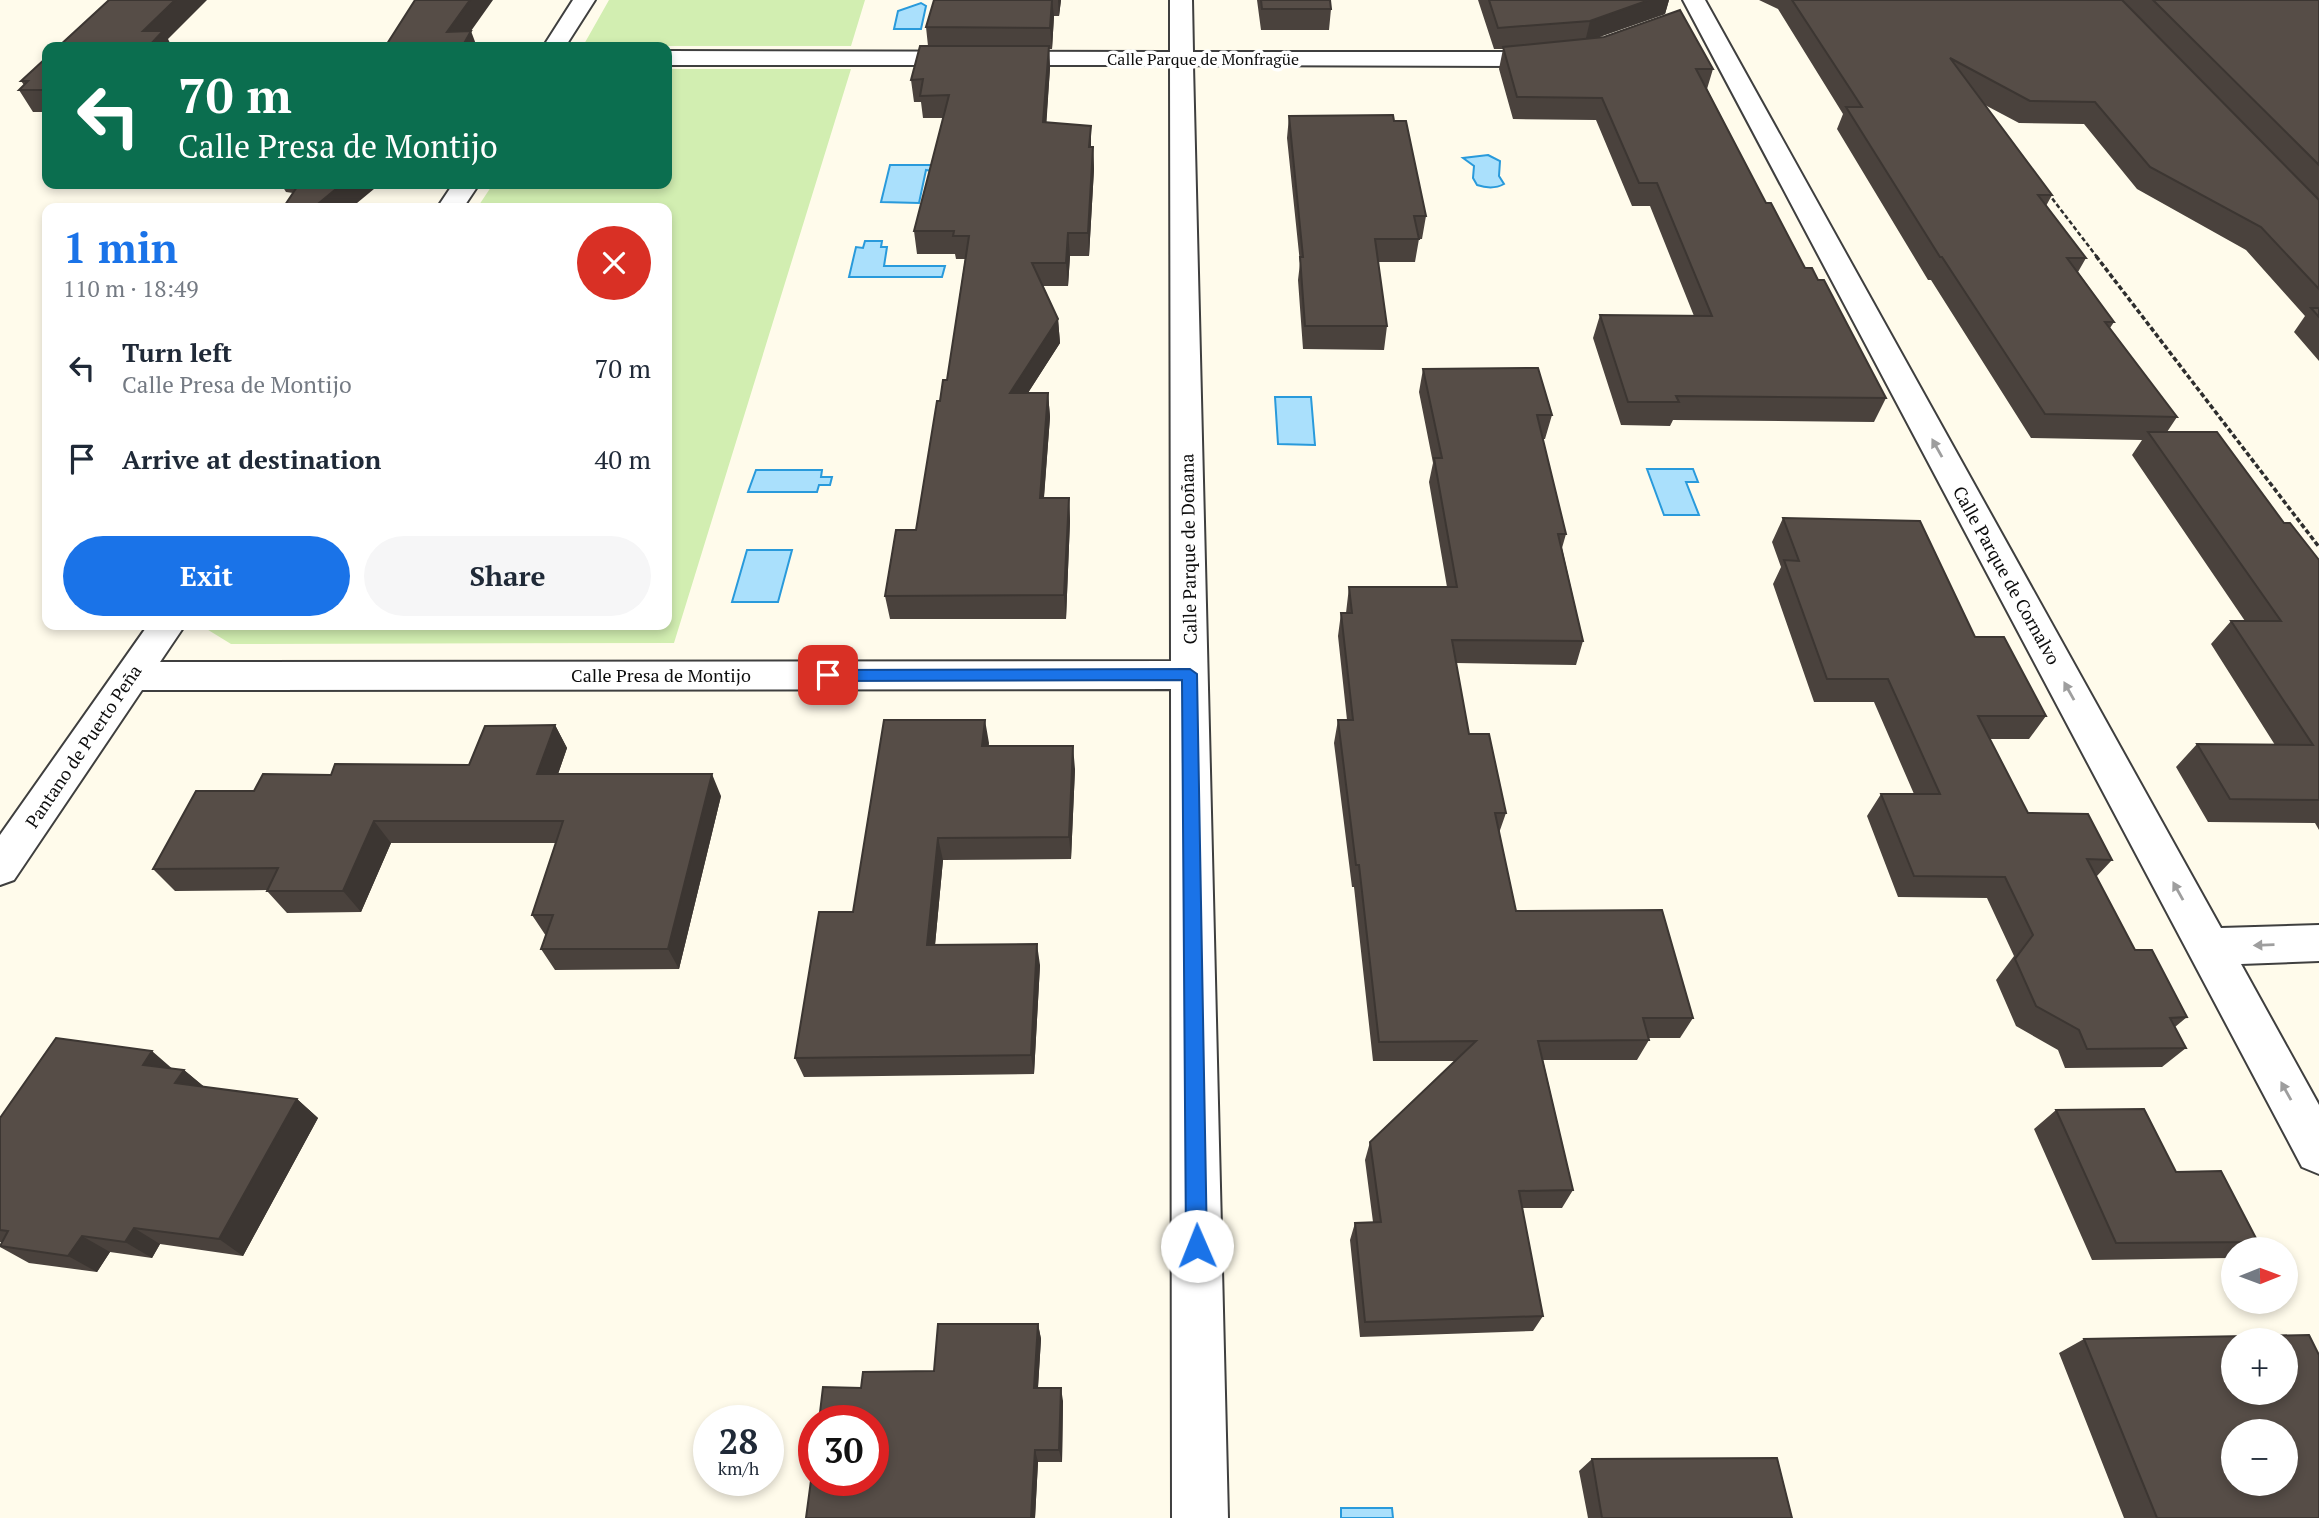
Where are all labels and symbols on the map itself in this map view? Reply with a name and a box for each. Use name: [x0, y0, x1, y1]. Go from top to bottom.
street label: Calle Parque de Monfragüe: [1107, 48, 1299, 70]
one-way arrow: [1931, 438, 1943, 458]
street label: Calle Parque de Doñana: [1174, 453, 1202, 645]
street label: Calle Parque de Cornalvo: [1948, 481, 2066, 669]
pin: [798, 645, 858, 705]
street label: Pantano de Puerto Peña: [19, 660, 147, 832]
street label: Calle Presa de Montijo: [571, 663, 751, 687]
one-way arrow: [2063, 681, 2075, 701]
one-way arrow: [2172, 881, 2184, 900]
one-way arrow: [2252, 939, 2274, 951]
one-way arrow: [2281, 1080, 2293, 1100]
position arrow: [1160, 1209, 1234, 1283]
north arrow: [2221, 1237, 2298, 1314]
speed limit sign: 30: [798, 1405, 889, 1496]

